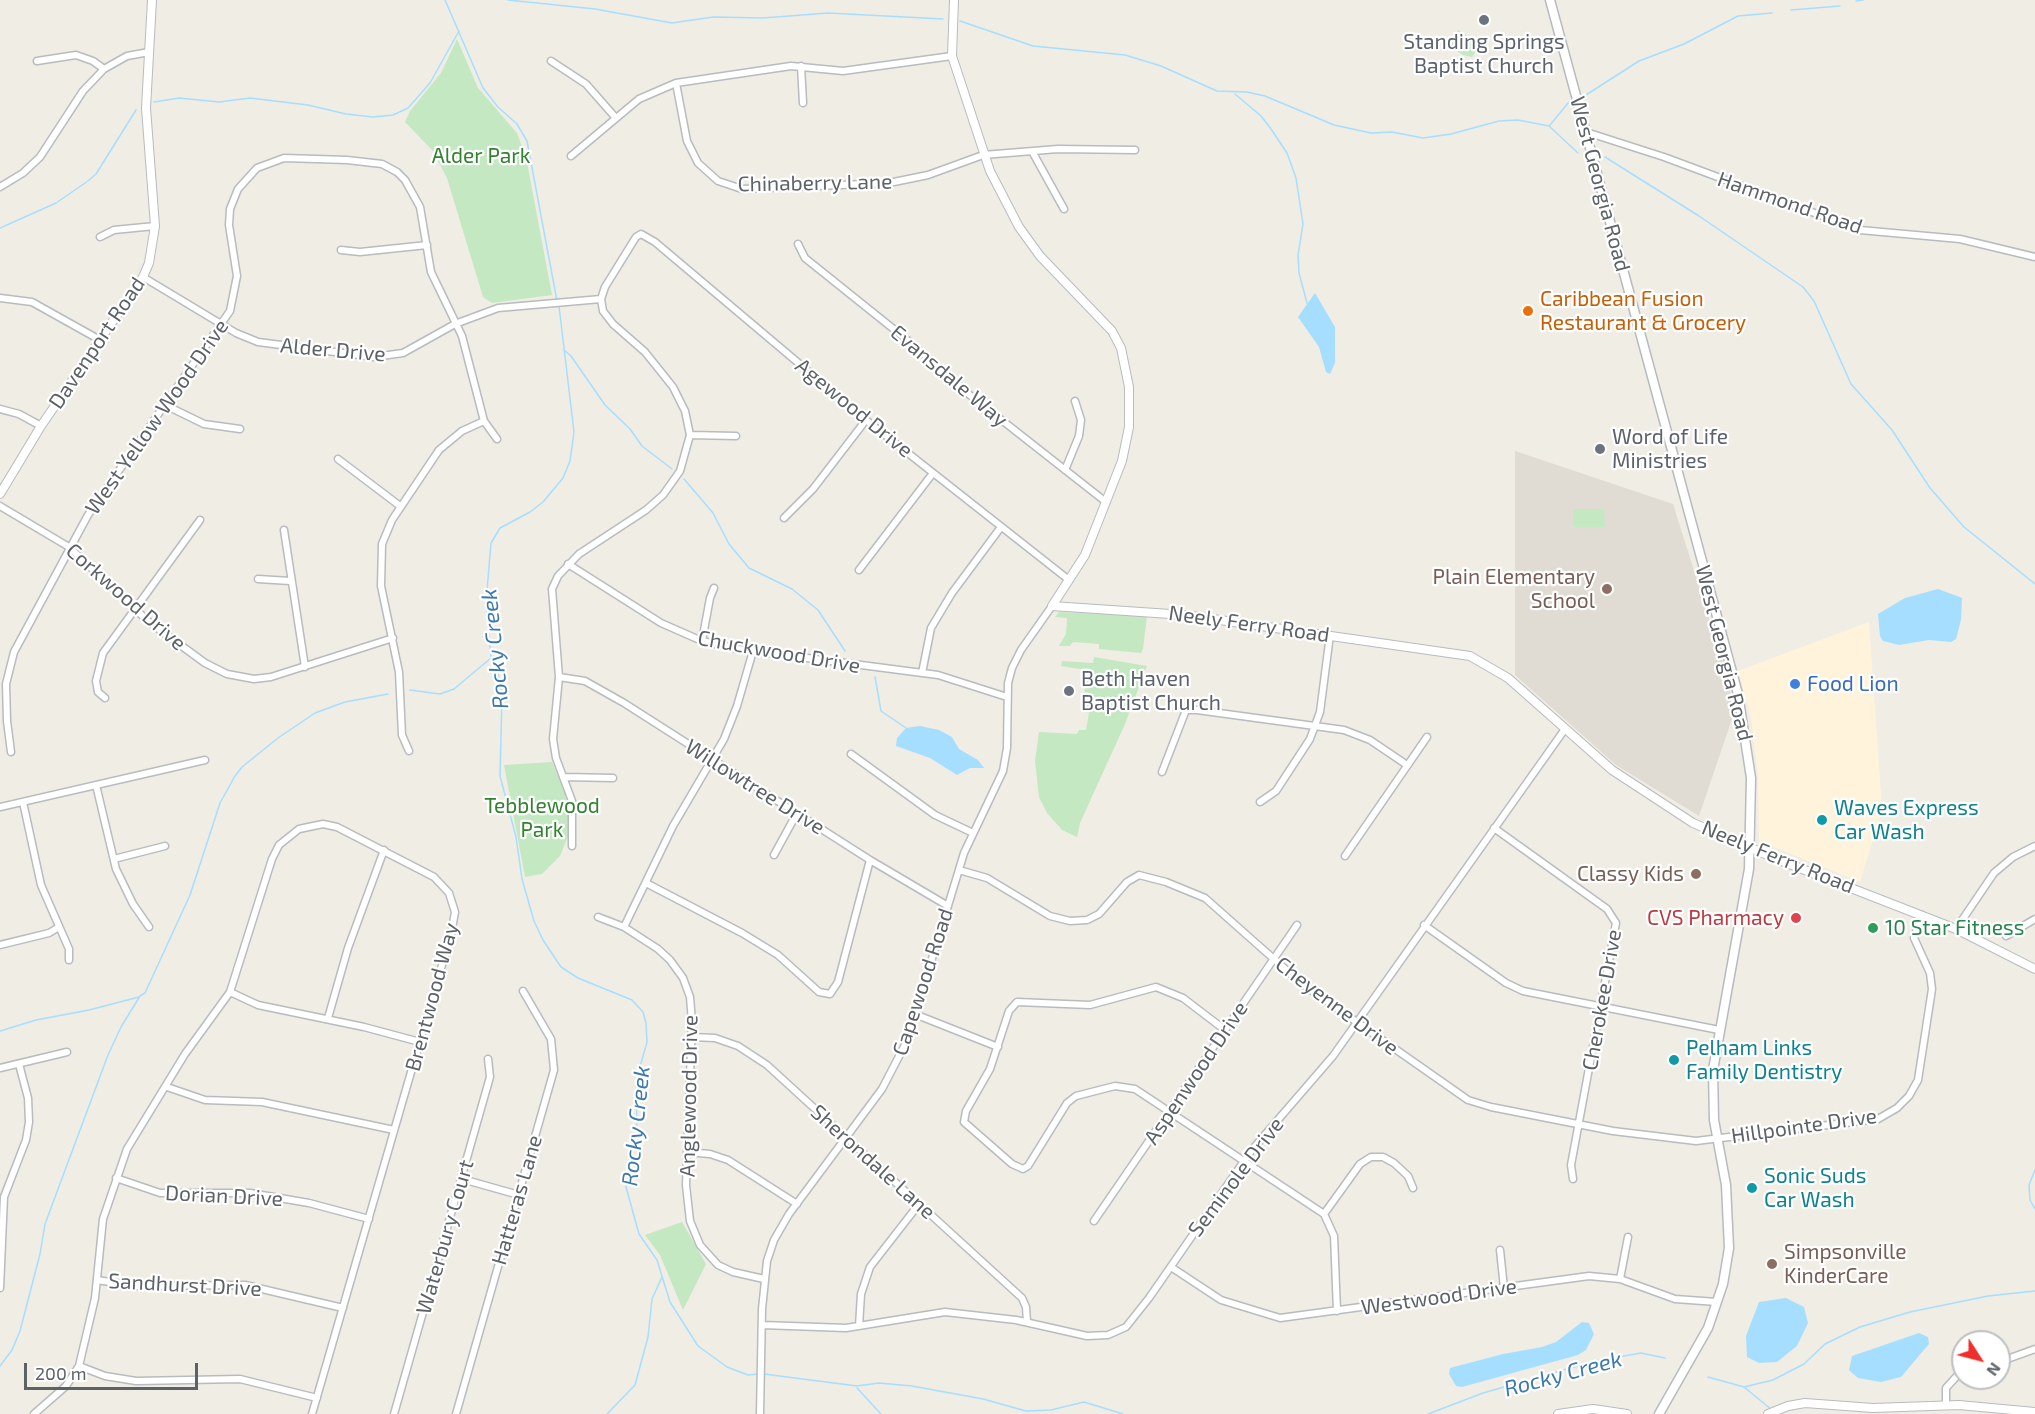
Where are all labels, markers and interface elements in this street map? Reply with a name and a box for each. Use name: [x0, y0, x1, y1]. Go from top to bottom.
marker: Standing Springs Baptist Church: [1477, 13, 1491, 27]
place label: Standing Springs Baptist Church: [1403, 29, 1565, 79]
street label: West Georgia Road: [1564, 94, 1636, 274]
park label: Alder Park: [432, 143, 530, 169]
street label: Hammond Road: [1714, 166, 1866, 240]
street label: Chinaberry Lane: [737, 169, 893, 197]
street label: Davenport Road: [44, 272, 150, 414]
place label: Caribbean Fusion Restaurant & Grocery: [1540, 286, 1746, 336]
marker: Caribbean Fusion Restaurant & Grocery: [1521, 304, 1535, 318]
street label: West Yellow Wood Drive: [80, 315, 234, 519]
street label: Evansdale Way: [885, 320, 1013, 432]
street label: Alder Drive: [279, 333, 387, 367]
street label: Agewood Drive: [790, 353, 918, 463]
place label: Word of Life Ministries: [1612, 424, 1728, 474]
marker: Word of Life Ministries: [1593, 442, 1607, 456]
street label: Corkwood Drive: [61, 538, 191, 656]
street label: West Georgia Road: [1690, 562, 1758, 744]
place label: Plain Elementary School: [1433, 564, 1595, 614]
marker: Plain Elementary School: [1600, 582, 1614, 596]
water label: Rocky Creek: [476, 588, 514, 710]
street label: Neely Ferry Road: [1167, 600, 1331, 648]
street label: Chuckwood Drive: [696, 625, 862, 679]
place label: Beth Haven Baptist Church: [1081, 666, 1221, 716]
place label: Food Lion: [1807, 671, 1899, 697]
marker: Food Lion: [1788, 677, 1802, 691]
marker: Beth Haven Baptist Church: [1062, 684, 1076, 698]
street label: Willowtree Drive: [680, 734, 830, 840]
park label: Tebblewood Park: [484, 793, 600, 843]
place label: Waves Express Car Wash: [1834, 795, 1979, 845]
marker: Waves Express Car Wash: [1815, 813, 1829, 827]
street label: Neely Ferry Road: [1698, 815, 1858, 899]
place label: Classy Kids: [1577, 861, 1684, 887]
marker: Classy Kids: [1689, 867, 1703, 881]
street label: Capewood Road: [887, 905, 959, 1059]
place label: CVS Pharmacy: [1647, 905, 1784, 931]
marker: CVS Pharmacy: [1789, 911, 1803, 925]
place label: 10 Star Fitness: [1885, 915, 2024, 941]
street label: Brentwood Way: [400, 920, 464, 1074]
marker: 10 Star Fitness: [1866, 921, 1880, 935]
street label: Cherokee Drive: [1577, 927, 1627, 1073]
street label: Cheyenne Drive: [1270, 951, 1404, 1061]
street label: Aspenwood Drive: [1139, 997, 1253, 1149]
street label: Anglewood Drive: [675, 1015, 703, 1177]
place label: Pelham Links Family Dentistry: [1686, 1035, 1842, 1085]
marker: Pelham Links Family Dentistry: [1667, 1053, 1681, 1067]
water label: Rocky Creek: [617, 1065, 655, 1187]
street label: Sherondale Lane: [805, 1099, 941, 1225]
street label: Hillpointe Drive: [1729, 1103, 1879, 1149]
street label: Seminole Drive: [1183, 1112, 1289, 1242]
street label: Hatteras Lane: [486, 1132, 548, 1268]
street label: Waterbury Court: [411, 1157, 479, 1317]
place label: Sonic Suds Car Wash: [1764, 1163, 1867, 1213]
street label: Dorian Drive: [165, 1180, 283, 1212]
marker: Sonic Suds Car Wash: [1745, 1181, 1759, 1195]
place label: Simpsonville KinderCare: [1784, 1239, 1906, 1289]
marker: Simpsonville KinderCare: [1765, 1257, 1779, 1271]
street label: Sandhurst Drive: [108, 1268, 262, 1302]
street label: Westwood Drive: [1359, 1274, 1519, 1320]
north arrow: [1951, 1330, 2011, 1390]
water label: Rocky Creek: [1501, 1346, 1625, 1402]
scale bar: [27, 1351, 201, 1389]
text: N: [1983, 1359, 2005, 1380]
text: 200 m: [35, 1362, 87, 1384]

